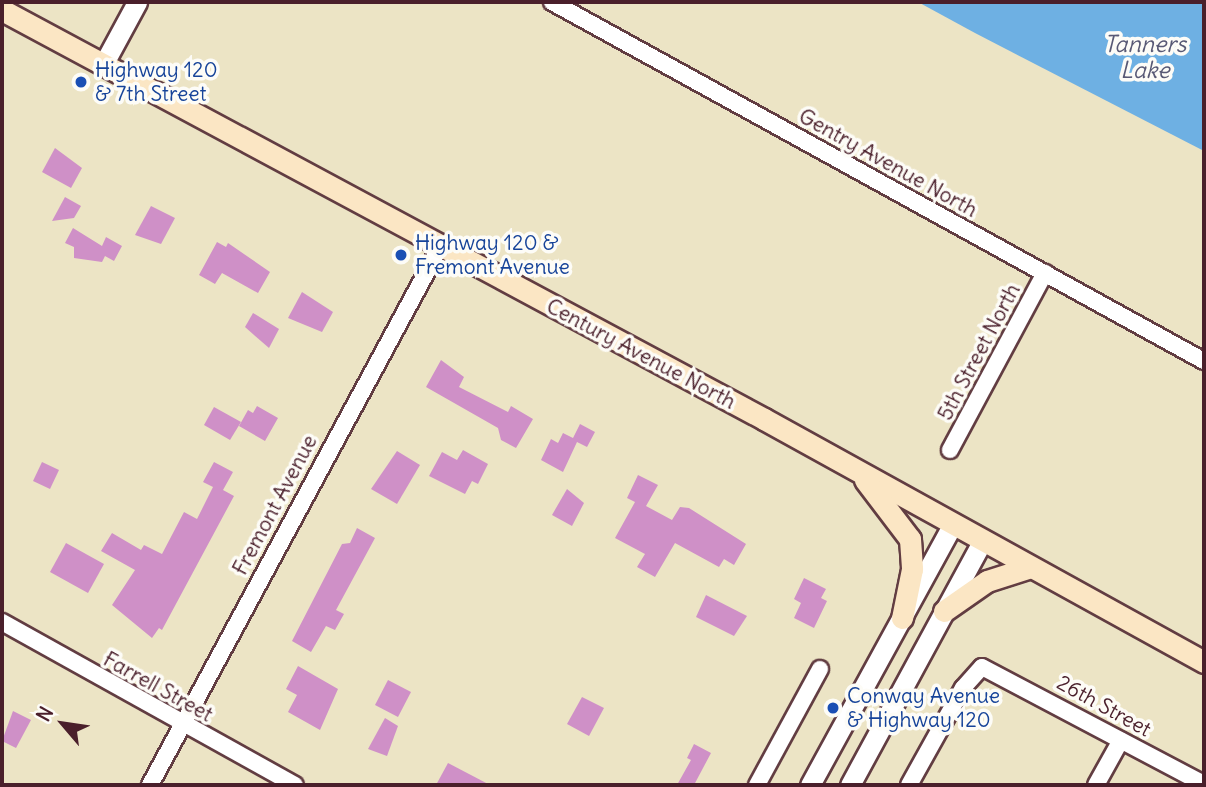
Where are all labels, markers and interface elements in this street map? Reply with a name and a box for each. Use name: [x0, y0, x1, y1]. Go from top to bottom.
water label: Tanners Lake: [1104, 30, 1186, 84]
place label: Highway 120 & 7th Street: [95, 57, 217, 107]
marker: Highway 120 & 7th Street: [73, 74, 89, 90]
street label: Gentry Avenue North: [794, 103, 982, 223]
place label: Highway 120 & Fremont Avenue: [415, 230, 570, 280]
marker: Highway 120 & Fremont Avenue: [393, 247, 409, 263]
street label: 5th Street North: [932, 279, 1026, 425]
street label: Century Avenue North: [542, 293, 740, 415]
street label: Fremont Avenue: [228, 431, 322, 579]
street label: Farrell Street: [99, 647, 217, 727]
street label: 26th Street: [1052, 670, 1156, 742]
place label: Conway Avenue & Highway 120: [847, 683, 1000, 733]
north arrow: [28, 689, 98, 759]
marker: Conway Avenue & Highway 120: [825, 700, 841, 716]
text: N: [31, 702, 58, 725]

